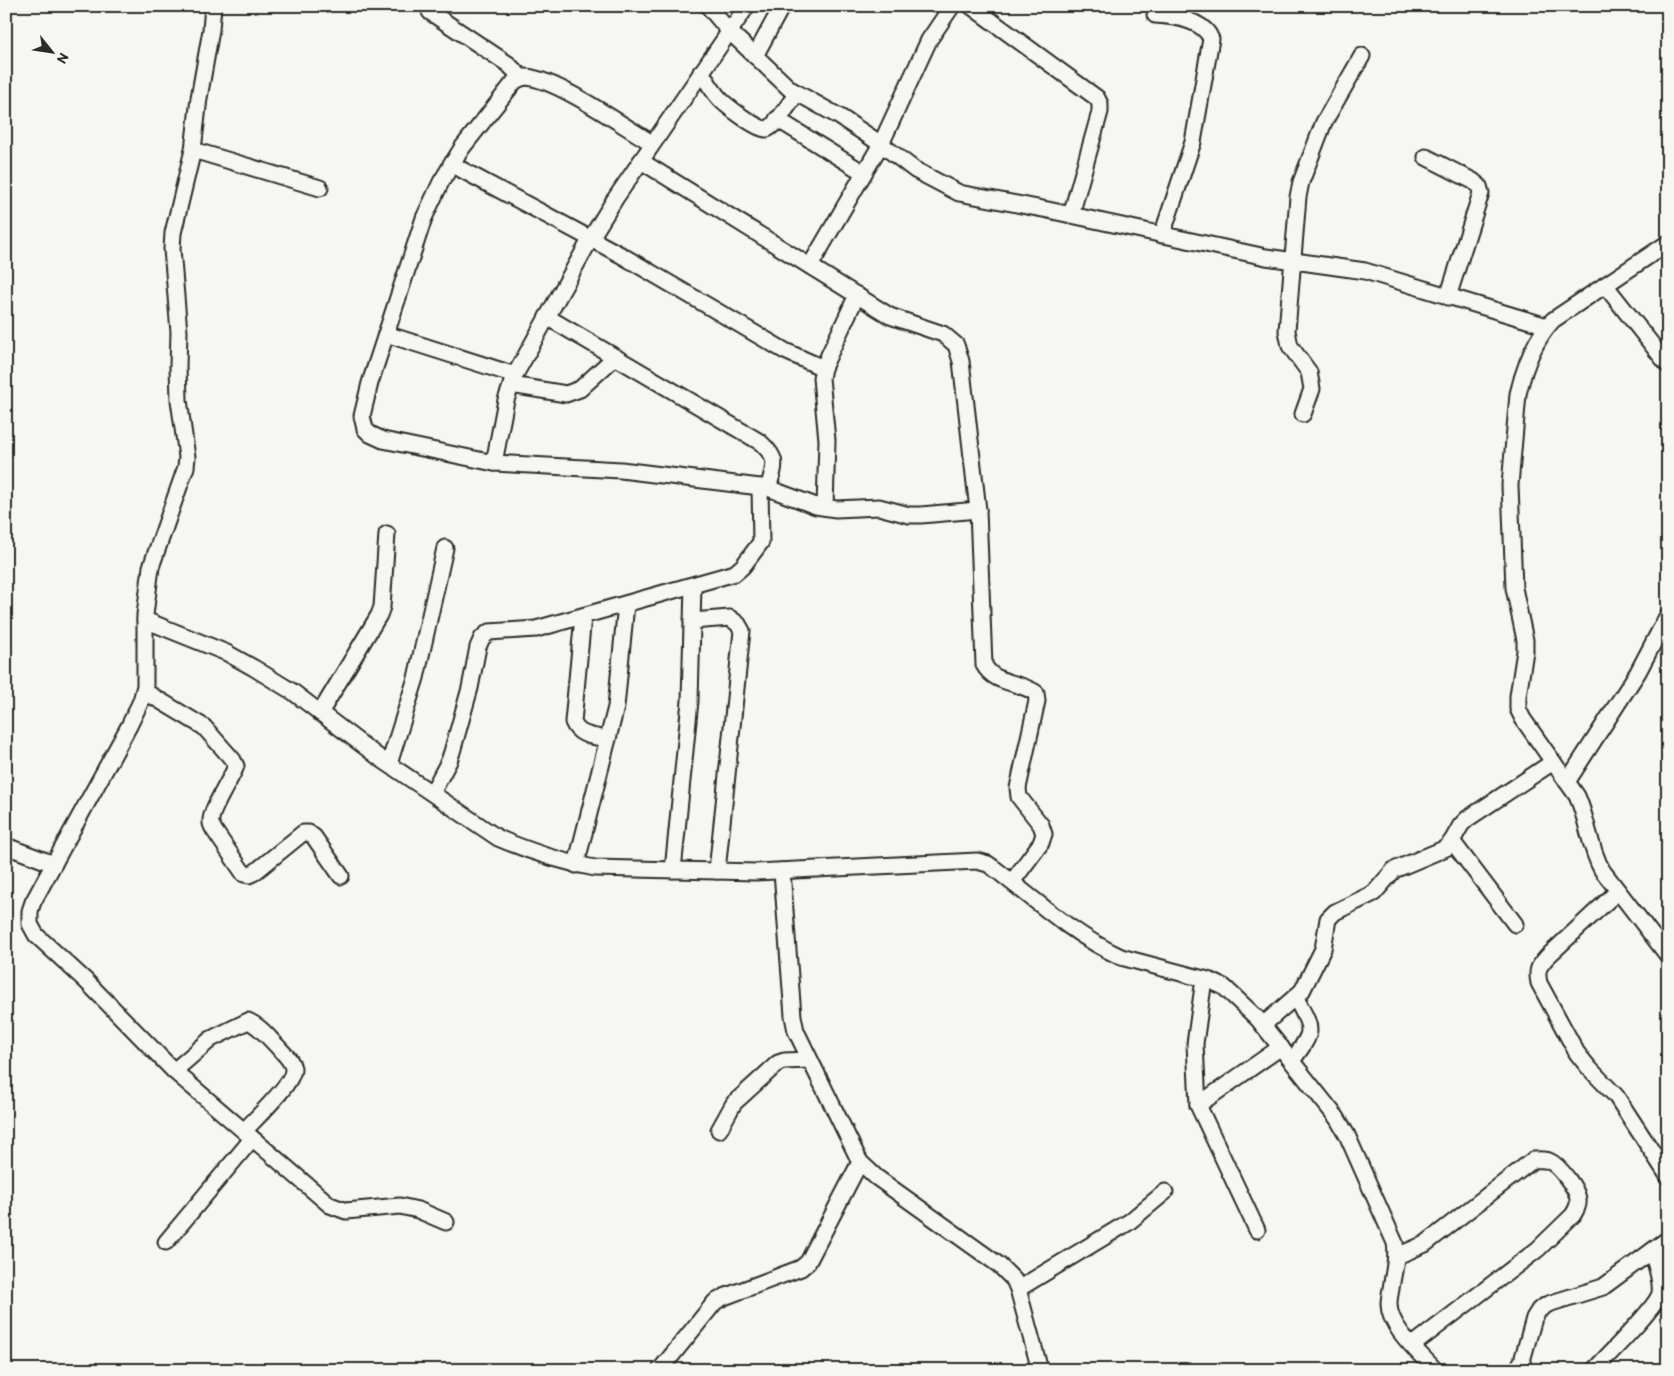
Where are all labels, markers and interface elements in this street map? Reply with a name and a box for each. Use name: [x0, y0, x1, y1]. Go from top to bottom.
north arrow: [28, 28, 78, 78]
text: N: [53, 50, 73, 67]

